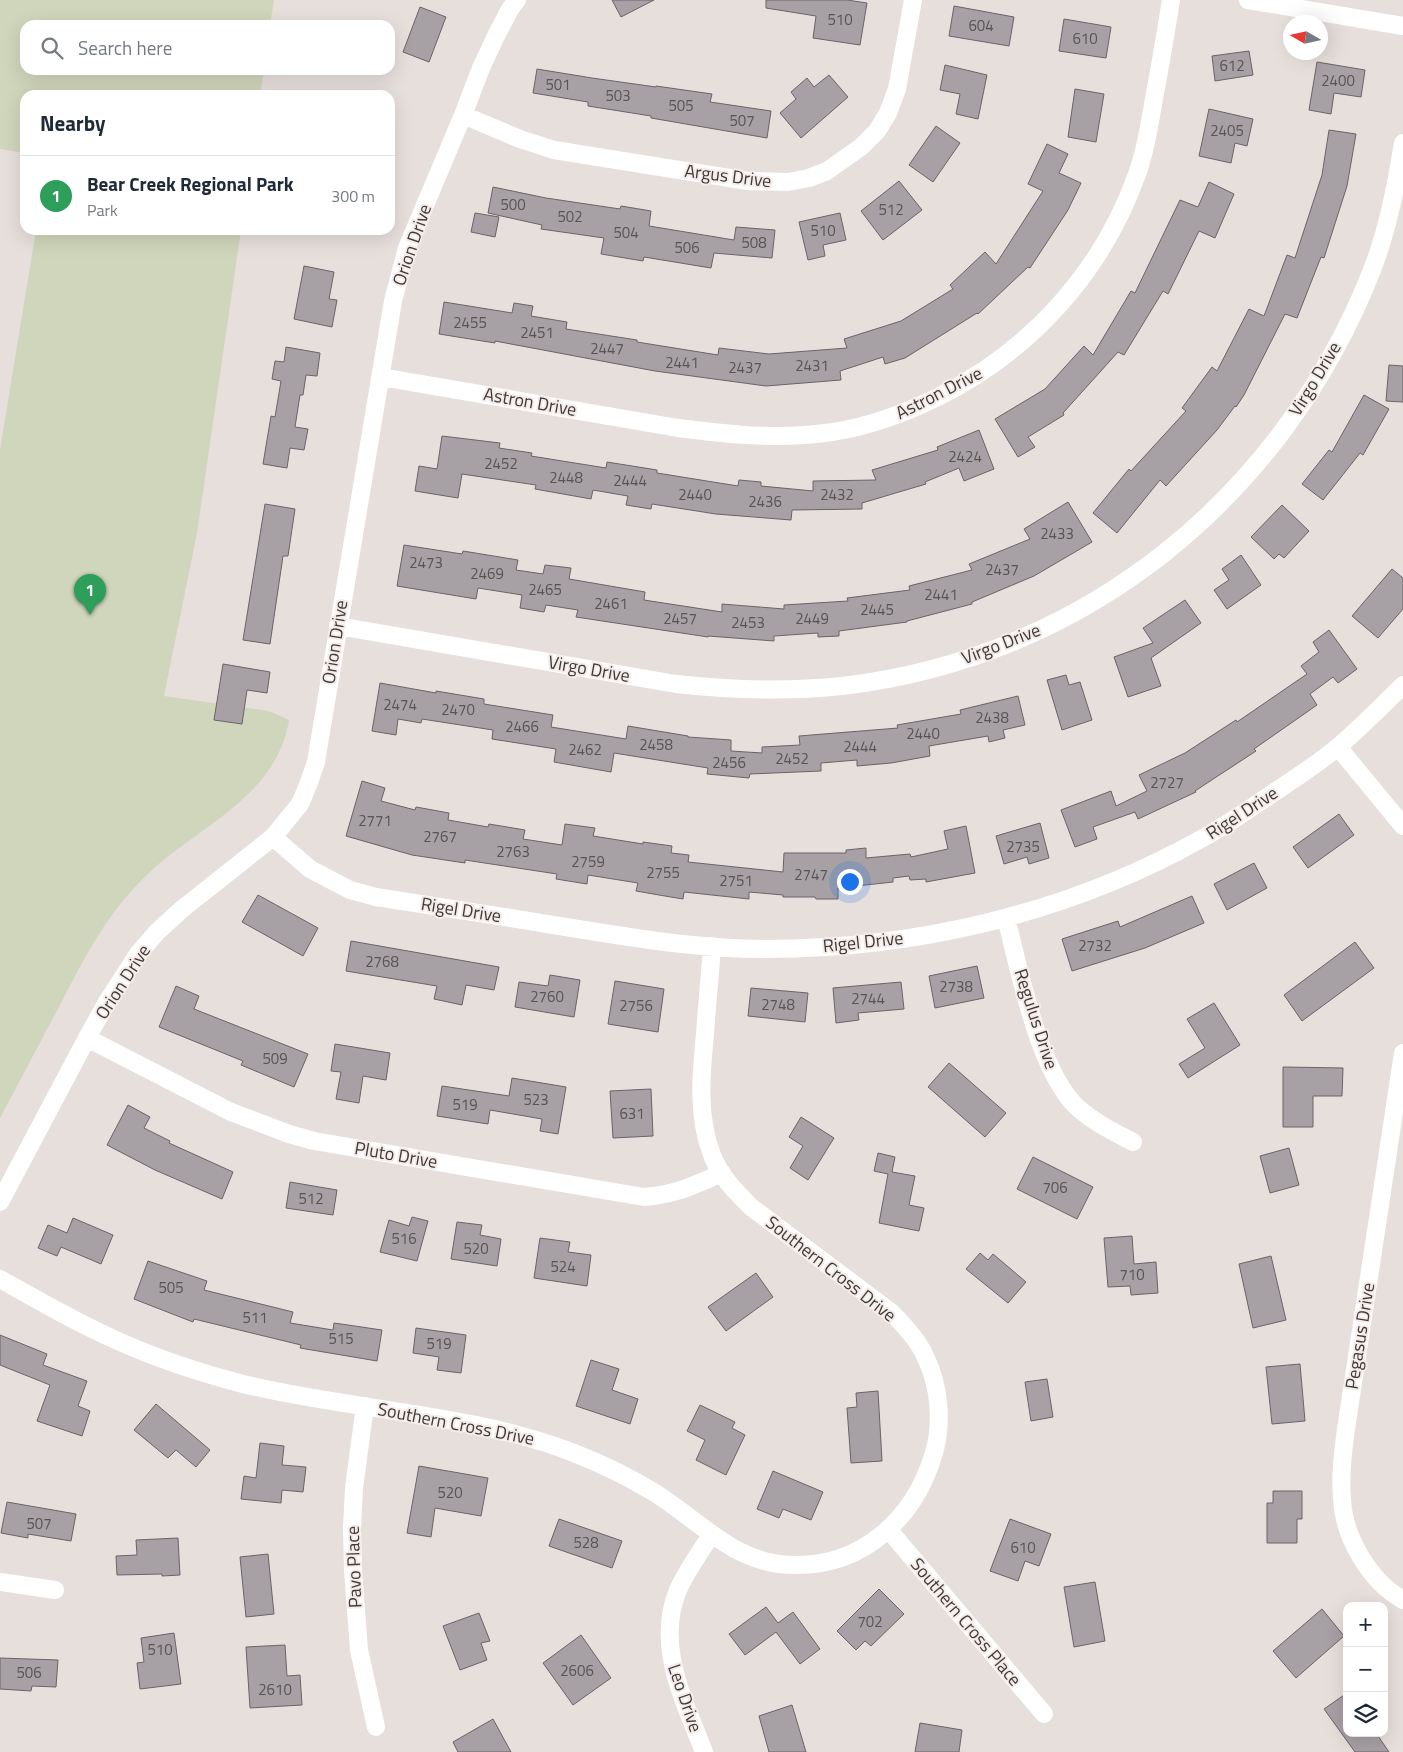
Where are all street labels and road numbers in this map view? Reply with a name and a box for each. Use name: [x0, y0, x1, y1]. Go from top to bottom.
street label: Argus Drive: [683, 157, 773, 194]
street label: Orion Drive: [385, 200, 438, 289]
street label: Virgo Drive: [1282, 336, 1347, 421]
street label: Astron Drive: [891, 359, 987, 426]
street label: Astron Drive: [481, 380, 579, 423]
street label: Orion Drive: [315, 598, 354, 686]
street label: Virgo Drive: [957, 616, 1044, 671]
street label: Virgo Drive: [546, 648, 632, 689]
street label: Rigel Drive: [1200, 779, 1283, 846]
street label: Rigel Drive: [419, 890, 503, 929]
street label: Rigel Drive: [821, 924, 905, 959]
street label: Orion Drive: [88, 939, 157, 1025]
street label: Regulus Drive: [1008, 965, 1065, 1073]
street label: Pluto Drive: [353, 1134, 440, 1175]
street label: Southern Cross Drive: [760, 1209, 902, 1328]
street label: Pegasus Drive: [1338, 1281, 1381, 1391]
street label: Southern Cross Drive: [375, 1395, 537, 1452]
street label: Pavo Place: [339, 1525, 368, 1609]
street label: Southern Cross Place: [904, 1552, 1028, 1692]
street label: Leo Drive: [661, 1660, 710, 1736]

